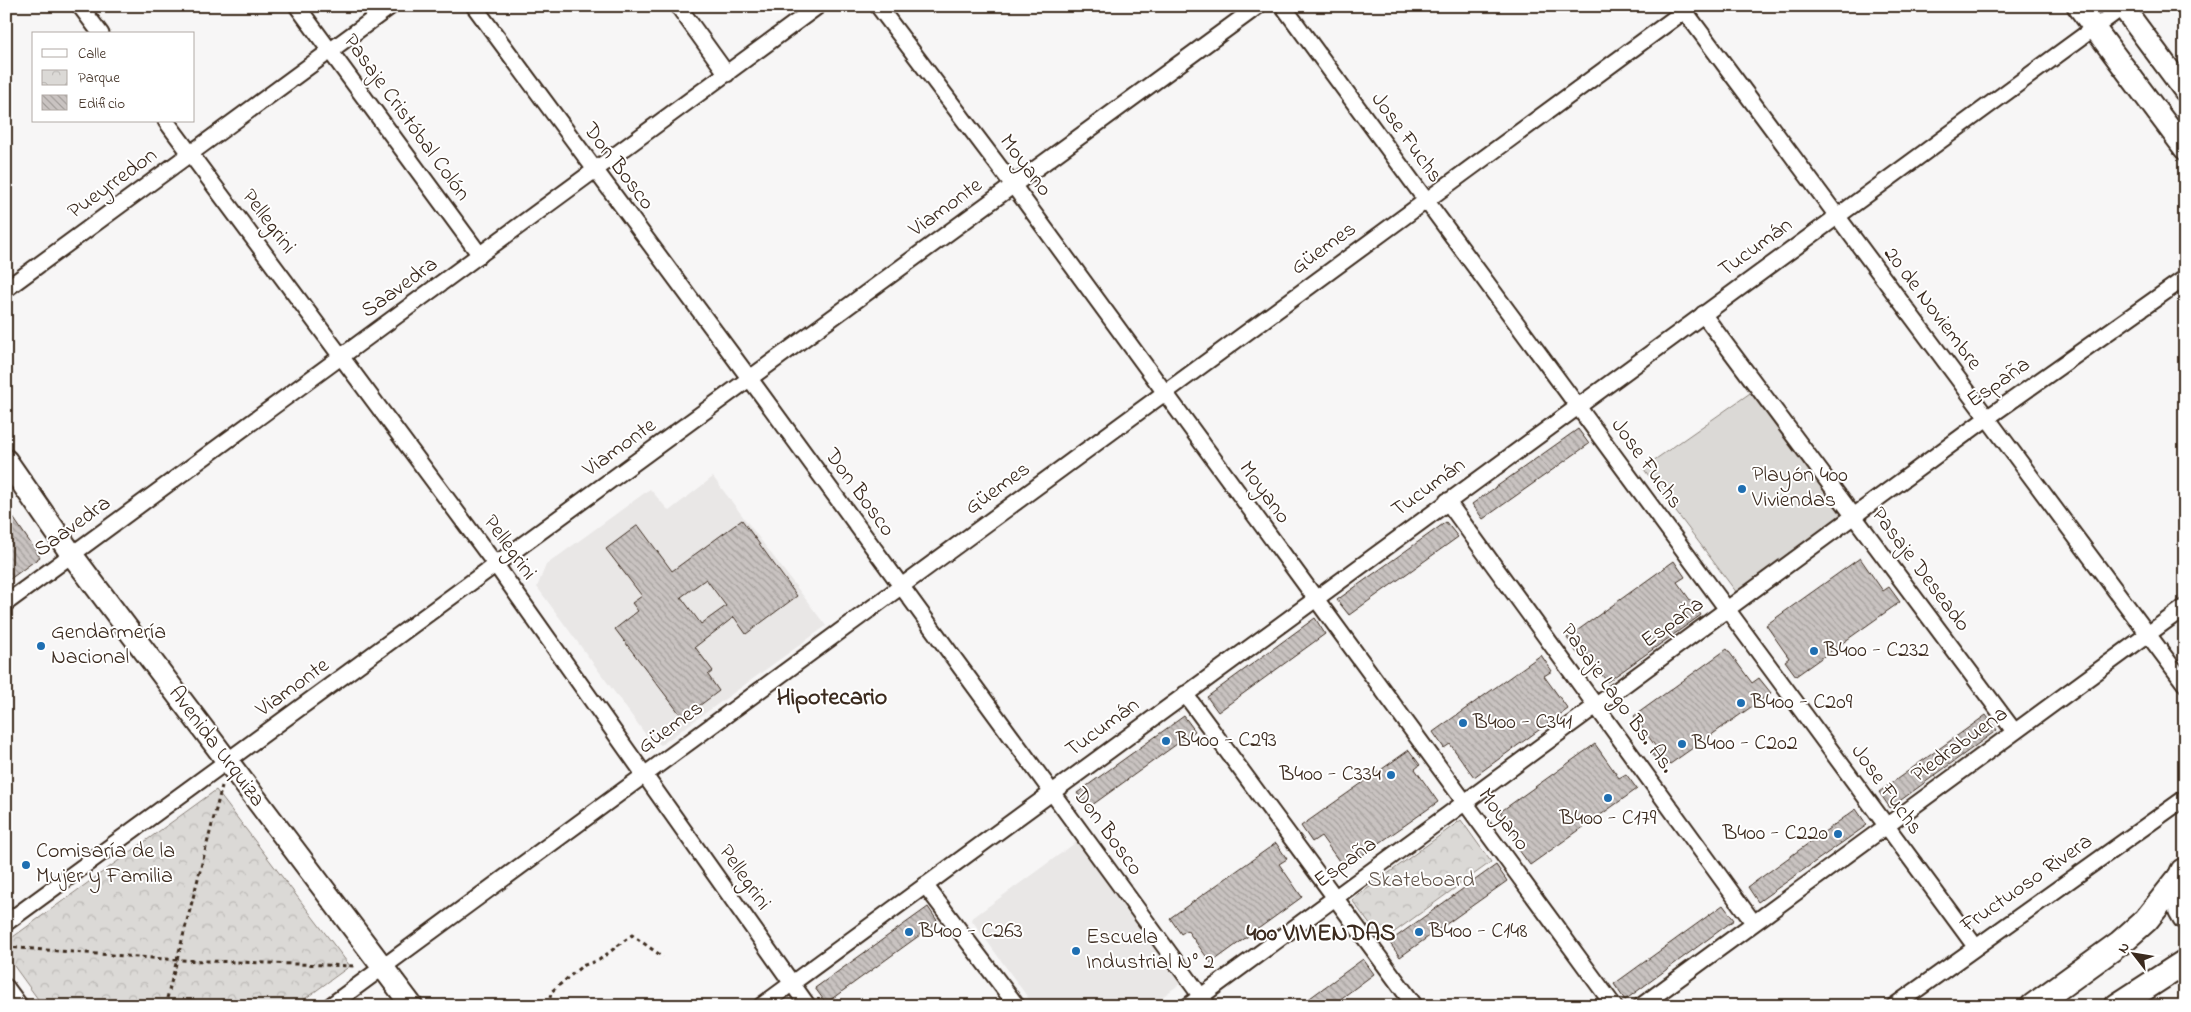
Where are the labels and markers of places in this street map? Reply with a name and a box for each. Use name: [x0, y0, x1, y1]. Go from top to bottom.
place label: Playón 400 Viviendas: [1751, 460, 1848, 517]
marker: Playón 400 Viviendas: [1736, 483, 1748, 495]
place label: Gendarmería Nacional: [51, 617, 166, 674]
place label: B400 - C232: [1823, 635, 1929, 667]
marker: Gendarmería Nacional: [35, 640, 47, 652]
marker: B400 - C232: [1808, 645, 1820, 657]
place label: B400 - C209: [1750, 687, 1853, 719]
marker: B400 - C209: [1735, 697, 1747, 709]
place label: B400 - C341: [1472, 707, 1572, 739]
marker: B400 - C341: [1457, 717, 1469, 729]
place label: B400 - C293: [1175, 725, 1277, 757]
place label: B400 - C202: [1691, 728, 1798, 760]
marker: B400 - C293: [1160, 735, 1172, 747]
marker: B400 - C202: [1676, 738, 1688, 750]
place label: B400 - C334: [1279, 759, 1381, 791]
marker: B400 - C334: [1385, 769, 1397, 781]
marker: B400 - C179: [1602, 792, 1614, 804]
place label: B400 - C179: [1559, 803, 1657, 835]
place label: B400 - C220: [1721, 818, 1828, 850]
marker: B400 - C220: [1832, 828, 1844, 840]
place label: Comisaría de la Mujer y Familia: [36, 836, 175, 894]
marker: Comisaría de la Mujer y Familia: [20, 859, 32, 871]
place label: B400 - C263: [918, 916, 1023, 948]
place label: B400 - C148: [1428, 916, 1528, 948]
place label: Escuela Industrial N° 2: [1086, 922, 1215, 979]
marker: B400 - C263: [903, 926, 915, 938]
marker: B400 - C148: [1413, 926, 1425, 938]
marker: Escuela Industrial N° 2: [1070, 945, 1082, 957]

